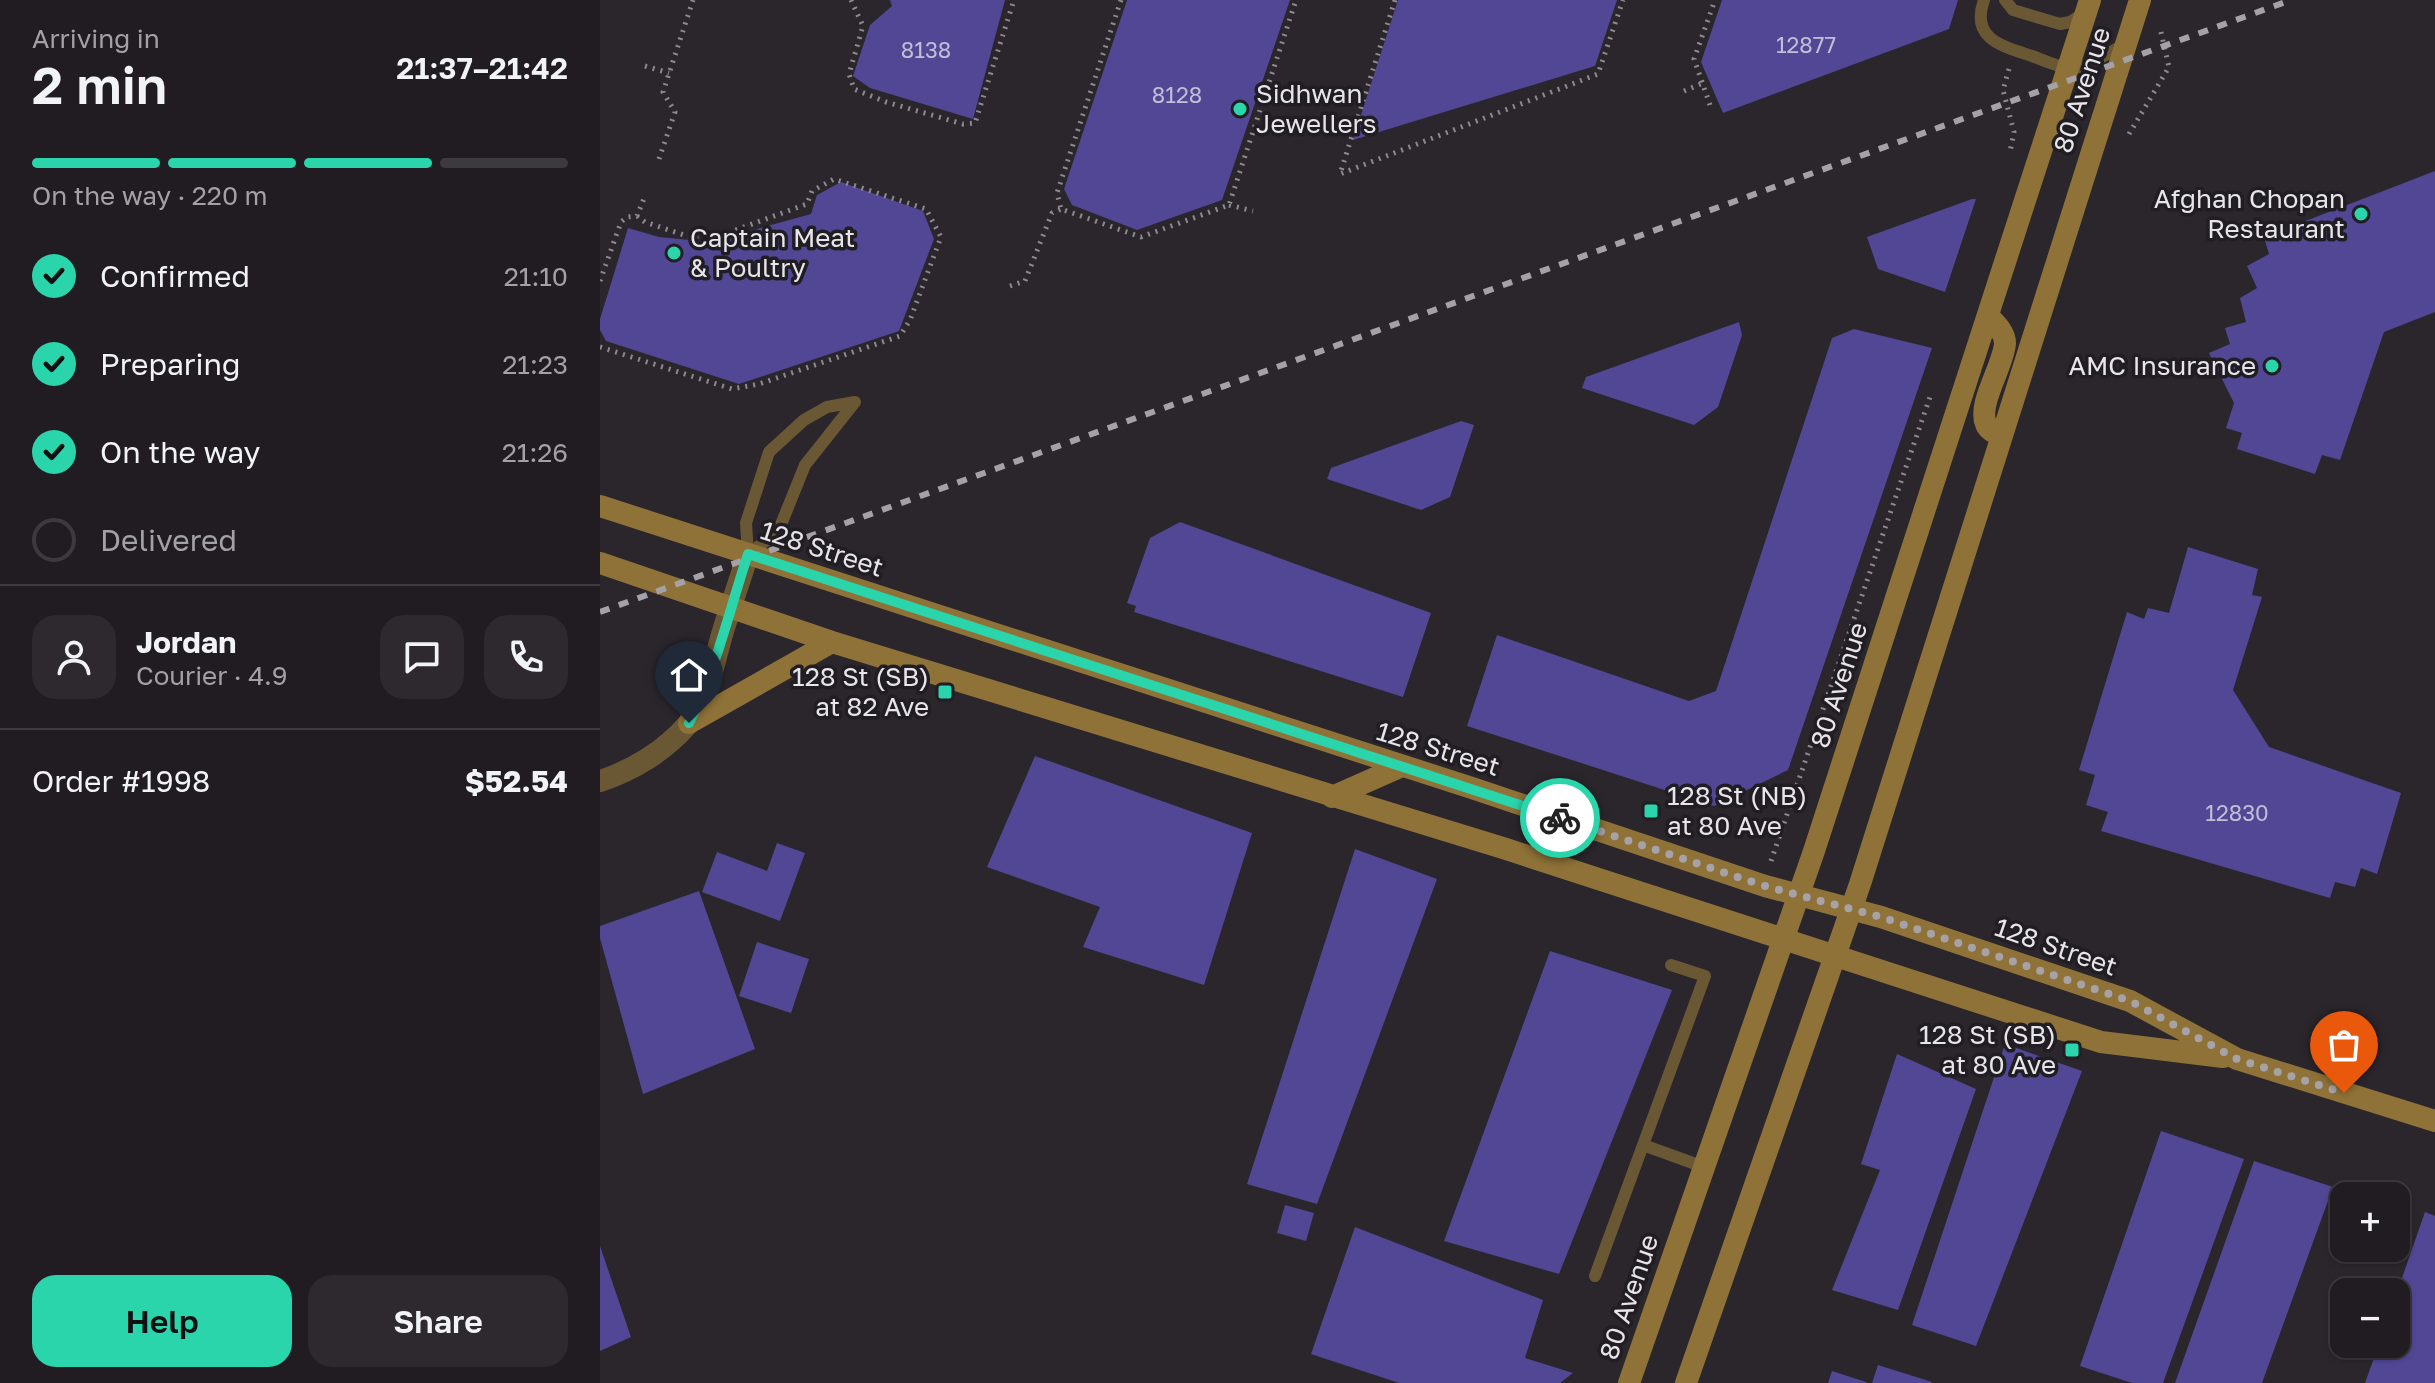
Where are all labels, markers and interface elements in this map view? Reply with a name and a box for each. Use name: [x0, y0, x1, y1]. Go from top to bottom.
text: Arriving in: [32, 23, 160, 54]
street label: 80 Avenue: [2047, 23, 2116, 157]
house number: 12877: [1776, 31, 1836, 58]
house number: 8138: [901, 36, 951, 63]
text: 21:37–21:42: [396, 50, 568, 86]
text: 2 min: [32, 53, 167, 115]
place label: Sidhwan Jewellers: [1256, 78, 1377, 139]
house number: 8128: [1152, 81, 1202, 108]
marker: Sidhwan Jewellers: [1231, 100, 1249, 118]
text: On the way · 220 m: [32, 180, 268, 211]
place label: Afghan Chopan Restaurant: [2154, 183, 2345, 244]
marker: Afghan Chopan Restaurant: [2352, 205, 2370, 223]
place label: Captain Meat & Poultry: [690, 222, 855, 283]
marker: Captain Meat & Poultry: [665, 244, 683, 262]
icon: check: [32, 254, 76, 298]
text: Confirmed: [100, 258, 250, 294]
text: 21:10: [504, 261, 568, 292]
icon: check: [32, 342, 76, 386]
text: Preparing: [100, 346, 241, 382]
text: 21:23: [502, 349, 568, 380]
place label: AMC Insurance: [2069, 350, 2256, 381]
marker: AMC Insurance: [2263, 357, 2281, 375]
icon: check: [32, 430, 76, 474]
text: On the way: [100, 434, 260, 470]
text: 21:26: [502, 437, 568, 468]
street label: 128 Street: [757, 514, 887, 583]
text: Delivered: [100, 522, 237, 558]
button: person: [32, 615, 116, 699]
button: chat: [380, 615, 464, 699]
button: phone: [484, 615, 568, 699]
street label: 80 Avenue: [1804, 618, 1873, 752]
text: Jordan: [136, 624, 236, 660]
pin: [655, 641, 723, 723]
icon: home: [667, 653, 711, 697]
text: Courier · 4.9: [136, 660, 288, 691]
place label: 128 St (SB) at 82 Ave: [792, 661, 929, 722]
marker: 128 St (SB) at 82 Ave: [936, 683, 954, 701]
street label: 128 Street: [1373, 715, 1503, 782]
text: Order #1998: [32, 763, 210, 799]
text: $52.54: [465, 763, 568, 799]
courier: [1520, 778, 1600, 858]
place label: 128 St (NB) at 80 Ave: [1667, 780, 1807, 841]
icon: bike: [1538, 796, 1582, 840]
house number: 12830: [2205, 799, 2269, 826]
marker: 128 St (NB) at 80 Ave: [1642, 802, 1660, 820]
street label: 128 Street: [1991, 911, 2121, 982]
pin: [2310, 1011, 2378, 1093]
place label: 128 St (SB) at 80 Ave: [1919, 1019, 2056, 1080]
icon: bag: [2322, 1023, 2366, 1067]
marker: 128 St (SB) at 80 Ave: [2063, 1041, 2081, 1059]
map controls: [2330, 1182, 2410, 1358]
button: +: [2330, 1182, 2410, 1262]
street label: 80 Avenue: [1593, 1230, 1664, 1363]
button: Help: [32, 1275, 292, 1367]
button: Share: [308, 1275, 568, 1367]
button: −: [2330, 1278, 2410, 1358]

